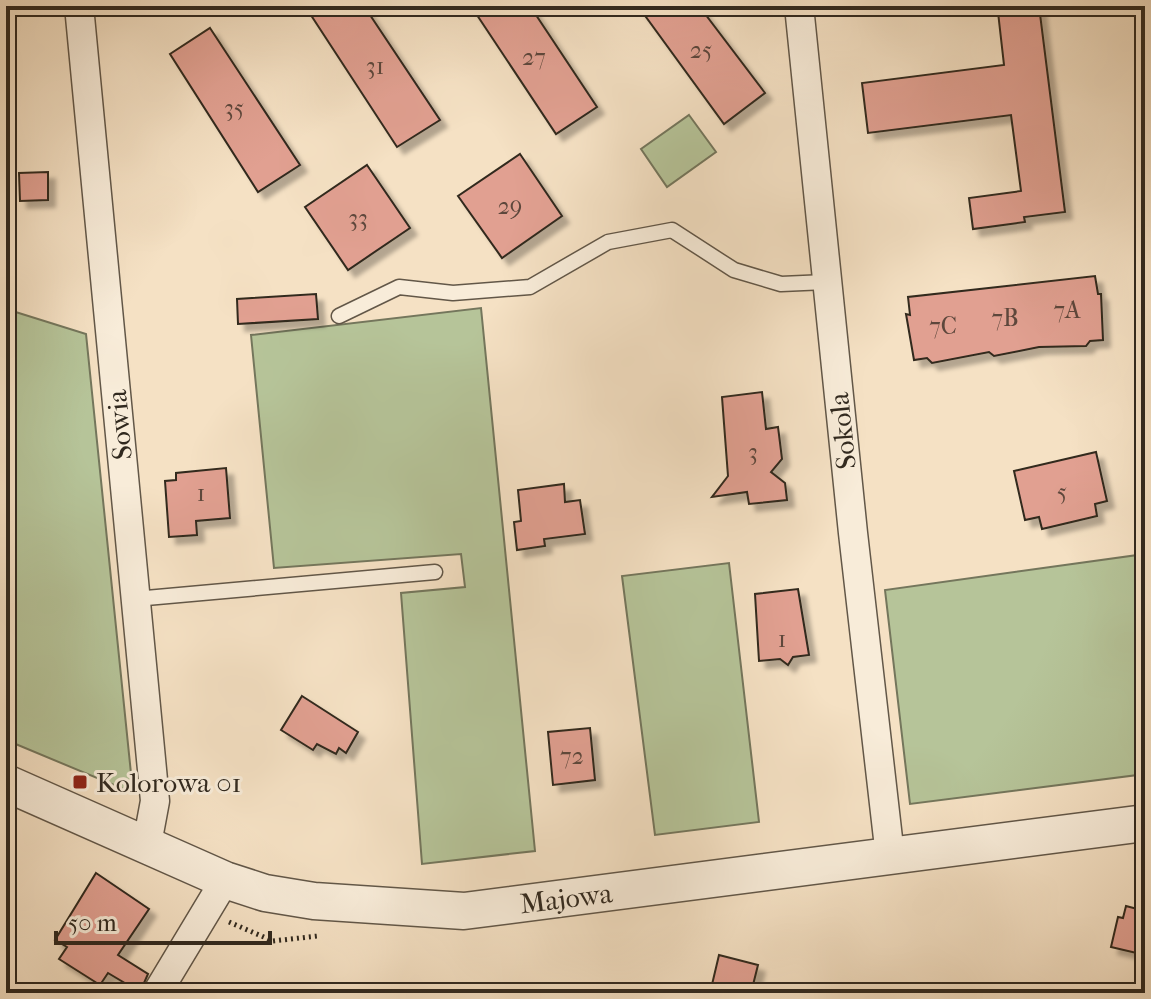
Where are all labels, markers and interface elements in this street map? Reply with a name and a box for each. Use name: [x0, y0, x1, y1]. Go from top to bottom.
house number: 25: [690, 36, 712, 64]
house number: 27: [522, 43, 546, 71]
house number: 31: [366, 52, 384, 80]
house number: 35: [224, 94, 244, 122]
house number: 29: [498, 192, 522, 220]
house number: 33: [348, 204, 368, 232]
house number: 7A: [1053, 296, 1081, 324]
house number: 7B: [991, 304, 1019, 332]
house number: 7C: [929, 312, 957, 340]
street label: Sowia: [100, 388, 139, 461]
street label: Sokola: [822, 390, 863, 471]
house number: 3: [748, 438, 758, 466]
house number: 5: [1057, 478, 1067, 506]
house number: 1: [197, 479, 205, 507]
house number: 1: [778, 625, 786, 653]
house number: 72: [560, 742, 584, 770]
place label: Kolorowa 01: [96, 766, 241, 799]
marker: Kolorowa 01: [71, 773, 89, 791]
street label: Majowa: [518, 876, 615, 921]
scale bar: [56, 895, 270, 945]
text: 50 m: [68, 909, 117, 937]

